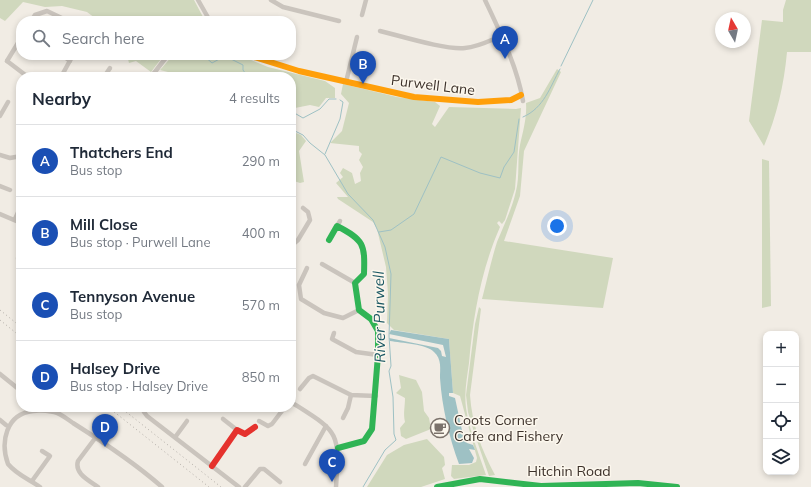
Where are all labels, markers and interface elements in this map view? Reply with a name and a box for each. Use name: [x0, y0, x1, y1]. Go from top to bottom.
north arrow: [715, 12, 751, 48]
search box: [16, 16, 296, 60]
pin: A: [492, 26, 518, 59]
icon: search: [30, 27, 52, 49]
text: Search here: [62, 29, 144, 48]
pin: B: [350, 51, 376, 84]
street label: Purwell Lane: [390, 71, 476, 99]
text: Nearby: [32, 88, 91, 109]
text: 4 results: [229, 90, 280, 106]
text: Thatchers End: [70, 143, 173, 162]
text: A: [40, 153, 50, 169]
text: 290 m: [242, 153, 280, 169]
text: Bus stop: [70, 162, 122, 178]
text: Mill Close: [70, 215, 138, 234]
your location: [547, 216, 567, 236]
text: B: [41, 225, 49, 241]
text: 400 m: [242, 225, 280, 241]
text: Bus stop · Purwell Lane: [70, 234, 210, 250]
water label: River Purwell: [369, 271, 389, 363]
text: Tennyson Avenue: [70, 287, 195, 306]
text: C: [41, 297, 49, 313]
text: 570 m: [242, 297, 280, 313]
text: Bus stop: [70, 306, 122, 322]
map controls: [763, 331, 799, 475]
button: +: [763, 331, 799, 367]
text: Halsey Drive: [70, 359, 160, 378]
button: −: [763, 367, 799, 403]
text: D: [40, 369, 50, 385]
text: 850 m: [242, 369, 280, 385]
text: Bus stop · Halsey Drive: [70, 378, 208, 394]
button: locate: [763, 403, 799, 439]
place label: Coots Corner Cafe and Fishery: [454, 411, 564, 445]
pin: D: [92, 414, 118, 447]
cafe icon: Coots Corner Cafe and Fishery: [429, 417, 451, 439]
button: layers: [763, 439, 799, 475]
pin: C: [319, 449, 345, 482]
street label: Hitchin Road: [527, 462, 611, 480]

